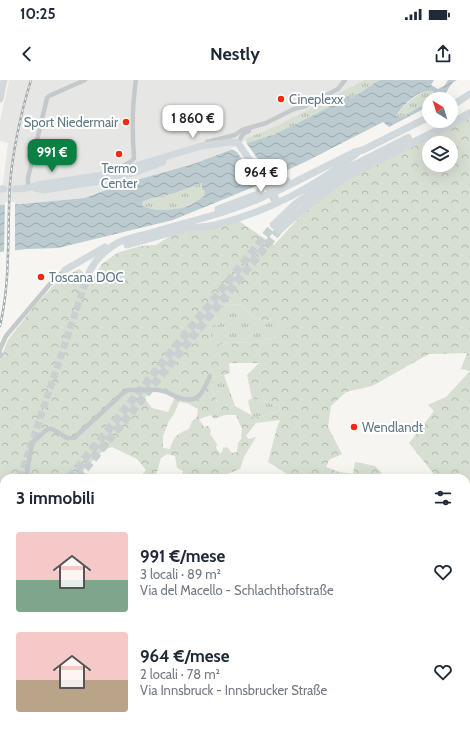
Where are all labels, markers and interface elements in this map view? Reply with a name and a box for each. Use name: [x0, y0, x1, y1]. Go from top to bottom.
text: 10:25: [20, 5, 55, 23]
icon: back: [16, 43, 38, 65]
text: Nestly: [210, 43, 260, 65]
icon: share: [432, 43, 454, 65]
place label: Cineplexx: [289, 91, 344, 107]
north arrow: [422, 92, 458, 128]
map controls: [422, 92, 458, 172]
marker: Cineplexx: [276, 94, 286, 104]
pin: 1 860 €: [156, 105, 230, 139]
text: 1 860 €: [171, 110, 215, 126]
place label: Sport Niedermair: [24, 114, 119, 130]
marker: Sport Niedermair: [121, 117, 131, 127]
button: layers: [422, 136, 458, 172]
pin: 991 €: [24, 139, 80, 173]
text: 991 €: [37, 144, 67, 160]
marker: Termo Center: [114, 149, 124, 159]
pin: 964 €: [233, 159, 289, 193]
place label: Termo Center: [101, 160, 138, 191]
text: 964 €: [244, 164, 278, 180]
place label: Toscana DOC: [49, 269, 123, 285]
marker: Toscana DOC: [36, 272, 46, 282]
place label: Wendlandt: [362, 419, 424, 435]
marker: Wendlandt: [349, 422, 359, 432]
icon: filters: [432, 487, 454, 509]
text: 3 immobili: [16, 488, 95, 508]
text: 991 €/mese: [140, 546, 225, 566]
icon: home: [48, 548, 96, 596]
icon: heart: [432, 561, 454, 583]
text: 3 locali · 89 m²: [140, 566, 221, 582]
text: Via del Macello - Schlachthofstraße: [140, 582, 334, 598]
text: 964 €/mese: [140, 646, 230, 666]
icon: home: [48, 648, 96, 696]
icon: heart: [432, 661, 454, 683]
text: 2 locali · 78 m²: [140, 666, 220, 682]
text: Via Innsbruck - Innsbrucker Straße: [140, 682, 327, 698]

